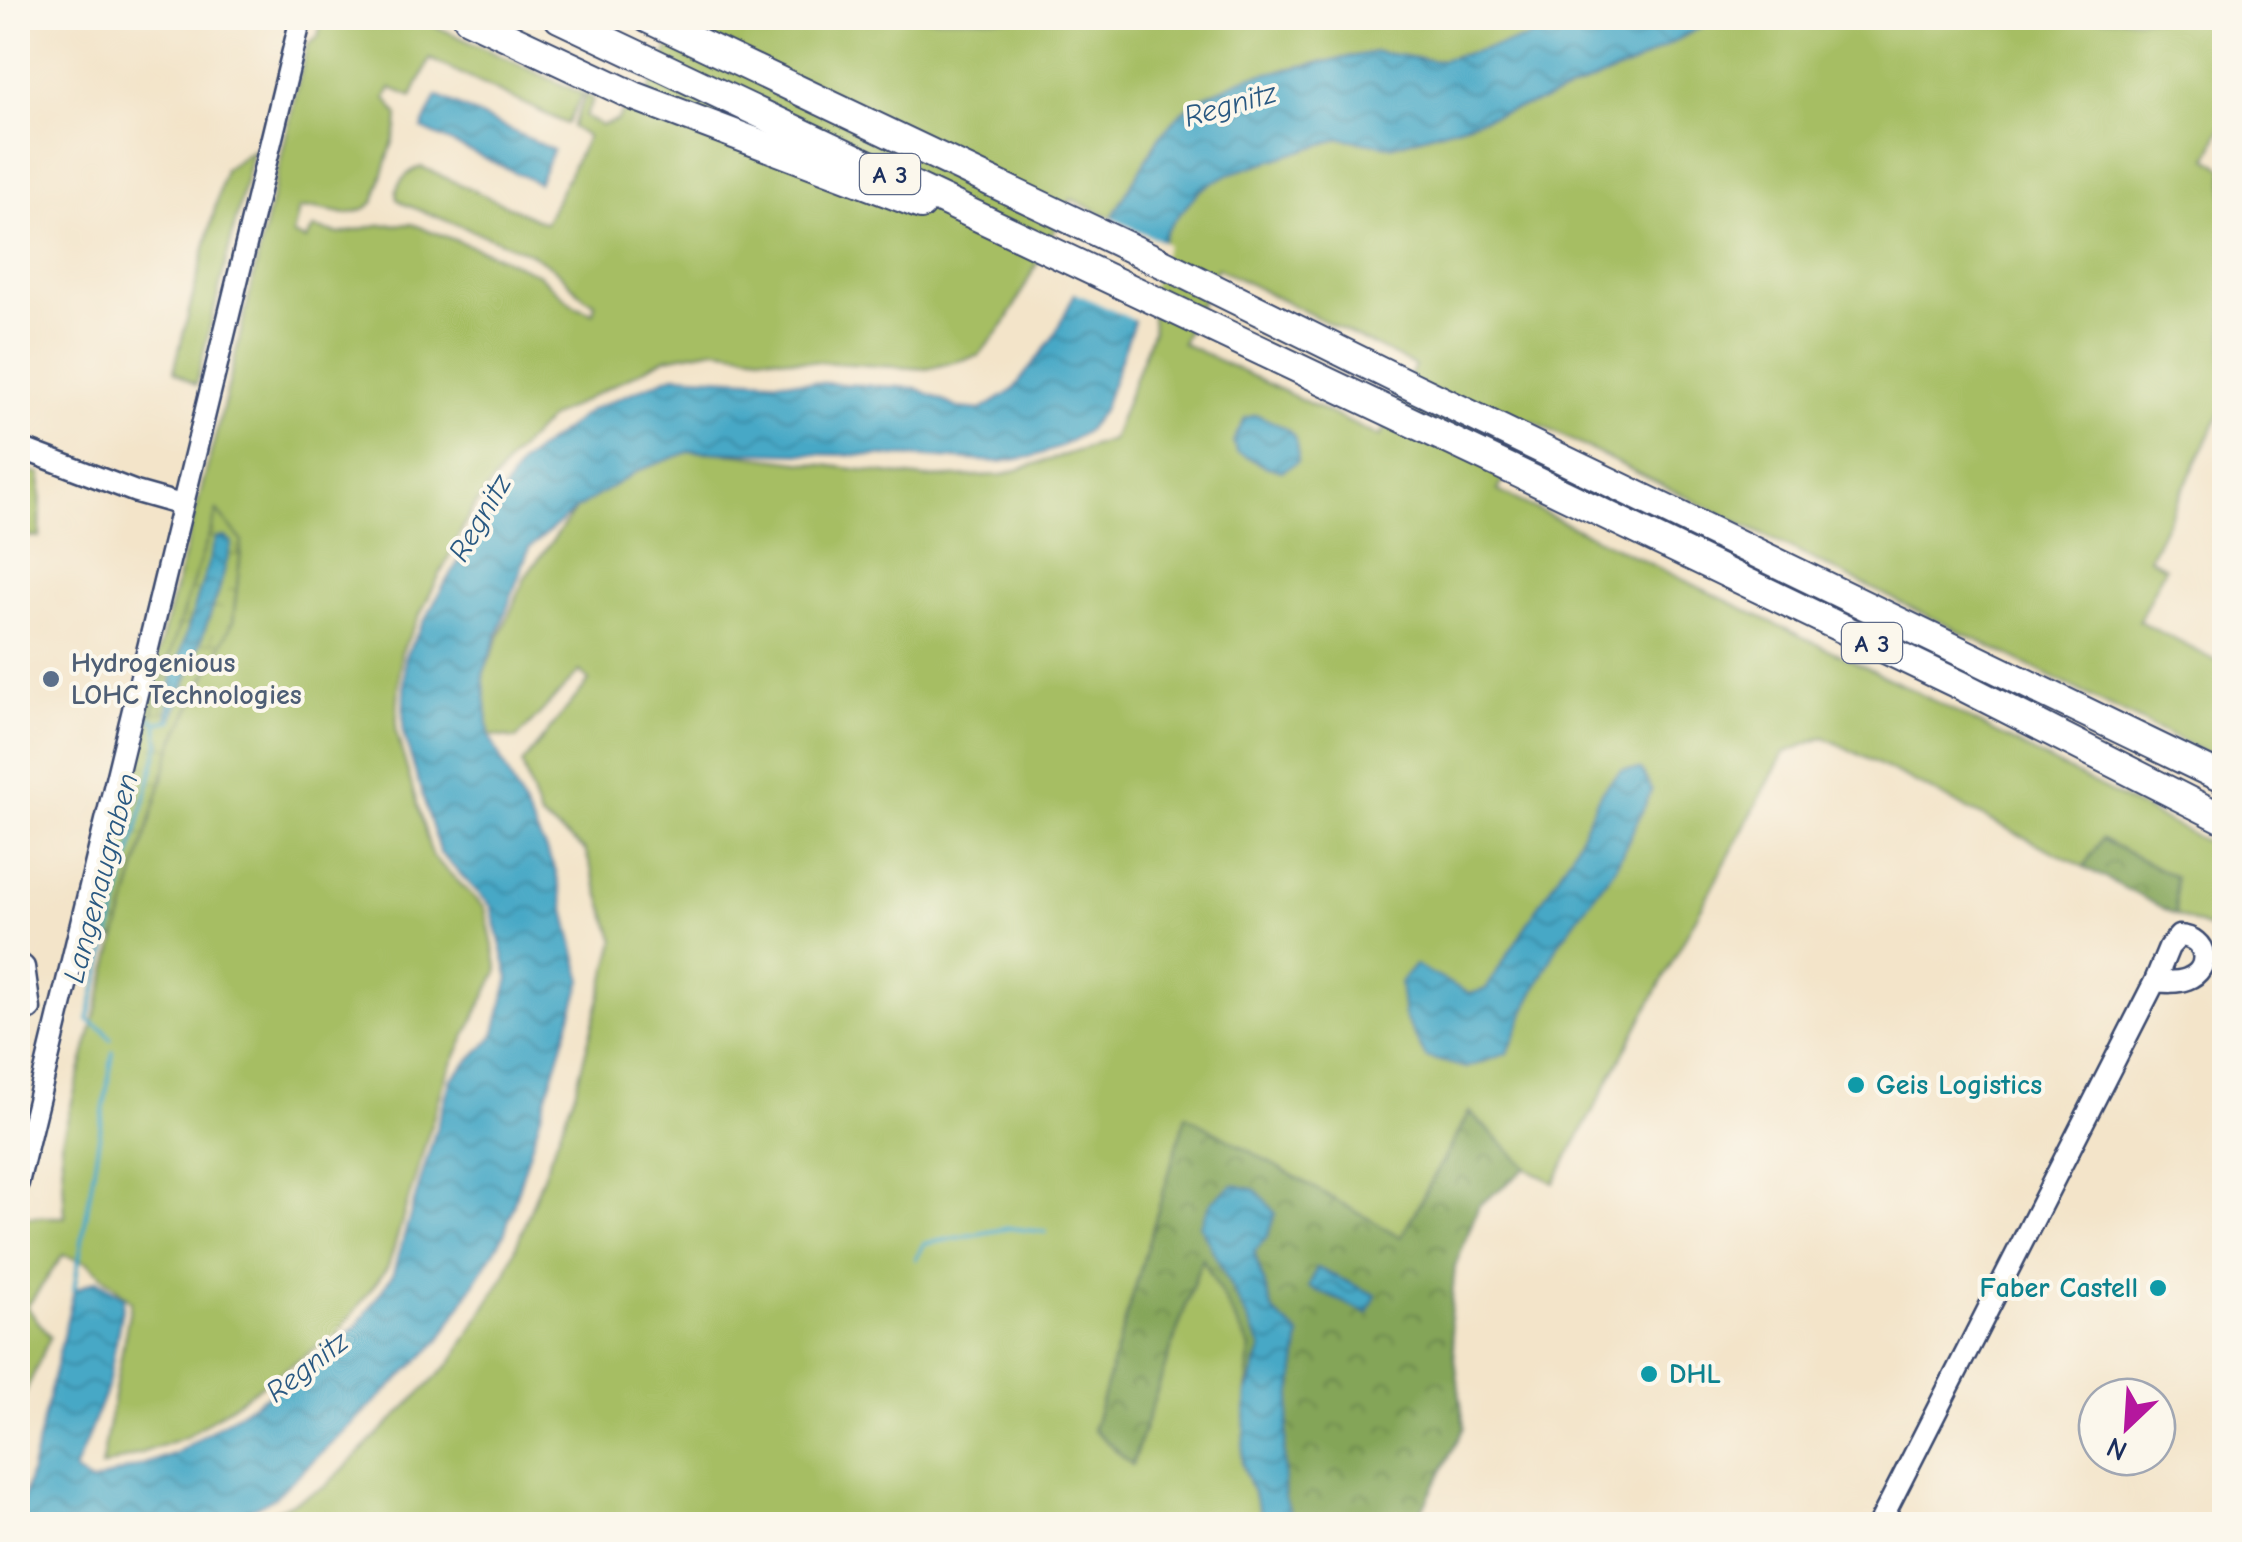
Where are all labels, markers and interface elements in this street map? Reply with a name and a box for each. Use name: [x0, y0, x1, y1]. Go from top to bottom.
water label: Regnitz: [1180, 75, 1281, 135]
road number: A 3: [860, 154, 920, 194]
water label: Regnitz: [441, 467, 519, 567]
road number: A 3: [1842, 623, 1902, 663]
place label: Hydrogenious LOHC Technologies: [71, 647, 302, 711]
marker: Hydrogenious LOHC Technologies: [40, 668, 62, 690]
water label: Langenaugraben: [56, 769, 146, 987]
place label: Geis Logistics: [1876, 1069, 2042, 1101]
marker: Geis Logistics: [1845, 1074, 1867, 1096]
place label: Faber Castell: [1979, 1272, 2138, 1304]
marker: Faber Castell: [2147, 1277, 2169, 1299]
water label: Regnitz: [259, 1323, 356, 1410]
place label: DHL: [1669, 1358, 1721, 1390]
marker: DHL: [1638, 1363, 1660, 1385]
north arrow: [2077, 1377, 2177, 1477]
text: N: [2102, 1430, 2132, 1467]

